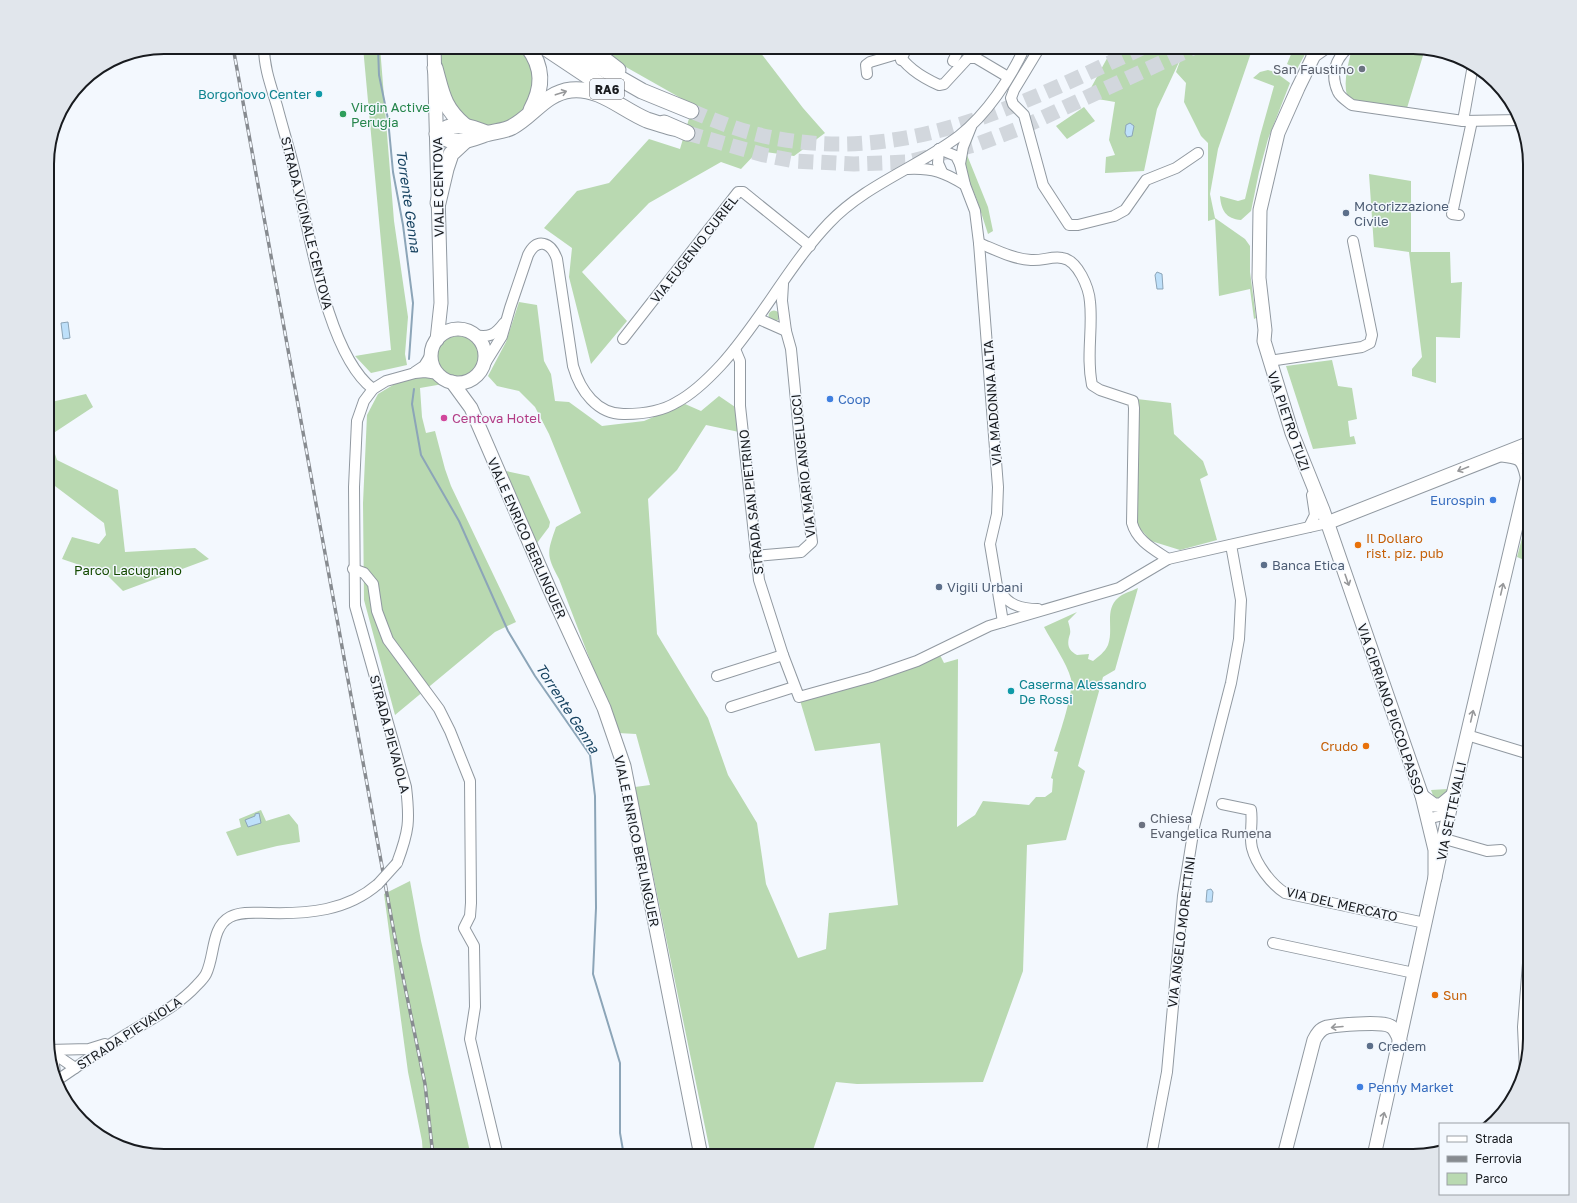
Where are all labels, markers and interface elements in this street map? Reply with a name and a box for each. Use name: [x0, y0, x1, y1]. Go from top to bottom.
place label: San Faustino: [1273, 61, 1354, 77]
marker: San Faustino: [1357, 64, 1367, 74]
road number: RA6: [590, 79, 624, 99]
place label: Borgonovo Center: [198, 86, 311, 102]
marker: Borgonovo Center: [314, 89, 324, 99]
one-way arrow: [554, 89, 567, 96]
place label: Virgin Active Perugia: [351, 99, 430, 130]
marker: Virgin Active Perugia: [338, 109, 348, 119]
street label: STRADA VICINALE CENTOVA: [278, 135, 336, 311]
street label: VIALE CENTOVA: [429, 137, 447, 237]
water label: Torrente Genna: [393, 149, 425, 255]
street label: VIA EUGENIO CURIEL: [647, 191, 742, 306]
place label: Motorizzazione Civile: [1354, 198, 1449, 229]
marker: Motorizzazione Civile: [1341, 208, 1351, 218]
street label: VIA MADONNA ALTA: [980, 339, 1004, 466]
street label: VIA PIETRO TUZI: [1264, 369, 1314, 473]
place label: Coop: [838, 391, 870, 407]
street label: VIA MARIO ANGELUCCI: [787, 393, 819, 539]
marker: Coop: [825, 394, 835, 404]
place label: Centova Hotel: [452, 410, 541, 426]
marker: Centova Hotel: [439, 413, 449, 423]
street label: STRADA SAN PIETRINO: [735, 429, 767, 575]
street label: VIALE ENRICO BERLINGUER: [484, 455, 570, 621]
one-way arrow: [1458, 466, 1470, 474]
place label: Eurospin: [1430, 492, 1485, 508]
marker: Eurospin: [1488, 495, 1498, 505]
place label: Il Dollaro rist. piz. pub: [1366, 530, 1444, 561]
marker: Il Dollaro rist. piz. pub: [1353, 540, 1363, 550]
place label: Banca Etica: [1272, 557, 1345, 573]
marker: Banca Etica: [1259, 560, 1269, 570]
park label: Parco Lacugnano: [74, 562, 182, 578]
one-way arrow: [1344, 574, 1351, 587]
place label: Vigili Urbani: [947, 579, 1023, 595]
marker: Vigili Urbani: [934, 582, 944, 592]
one-way arrow: [1498, 583, 1506, 596]
street label: VIA CIPRIANO PICCOLPASSO: [1354, 621, 1428, 797]
water label: Torrente Genna: [533, 660, 604, 757]
street label: STRADA PIEVAIOLA: [367, 673, 414, 795]
place label: Caserma Alessandro De Rossi: [1019, 676, 1147, 707]
marker: Caserma Alessandro De Rossi: [1006, 686, 1016, 696]
one-way arrow: [1469, 710, 1476, 723]
place label: Crudo: [1320, 738, 1358, 754]
marker: Crudo: [1361, 741, 1371, 751]
street label: VIALE ENRICO BERLINGUER: [611, 754, 663, 928]
street label: VIA SETTEVALLI: [1433, 760, 1469, 862]
place label: Chiesa Evangelica Rumena: [1150, 810, 1272, 841]
marker: Chiesa Evangelica Rumena: [1137, 820, 1147, 830]
street label: VIA ANGELO MORETTINI: [1164, 855, 1198, 1009]
street label: VIA DEL MERCATO: [1285, 883, 1399, 925]
place label: Sun: [1443, 987, 1467, 1003]
marker: Sun: [1430, 990, 1440, 1000]
street label: STRADA PIEVAIOLA: [74, 993, 185, 1073]
one-way arrow: [1331, 1023, 1344, 1030]
place label: Credem: [1378, 1038, 1426, 1054]
marker: Credem: [1365, 1041, 1375, 1051]
place label: Penny Market: [1368, 1079, 1454, 1095]
marker: Penny Market: [1355, 1082, 1365, 1092]
one-way arrow: [1380, 1112, 1387, 1125]
legend: [1439, 1123, 1569, 1195]
text: Strada: [1475, 1131, 1513, 1146]
text: Ferrovia: [1475, 1151, 1522, 1166]
text: Parco: [1475, 1171, 1508, 1186]

